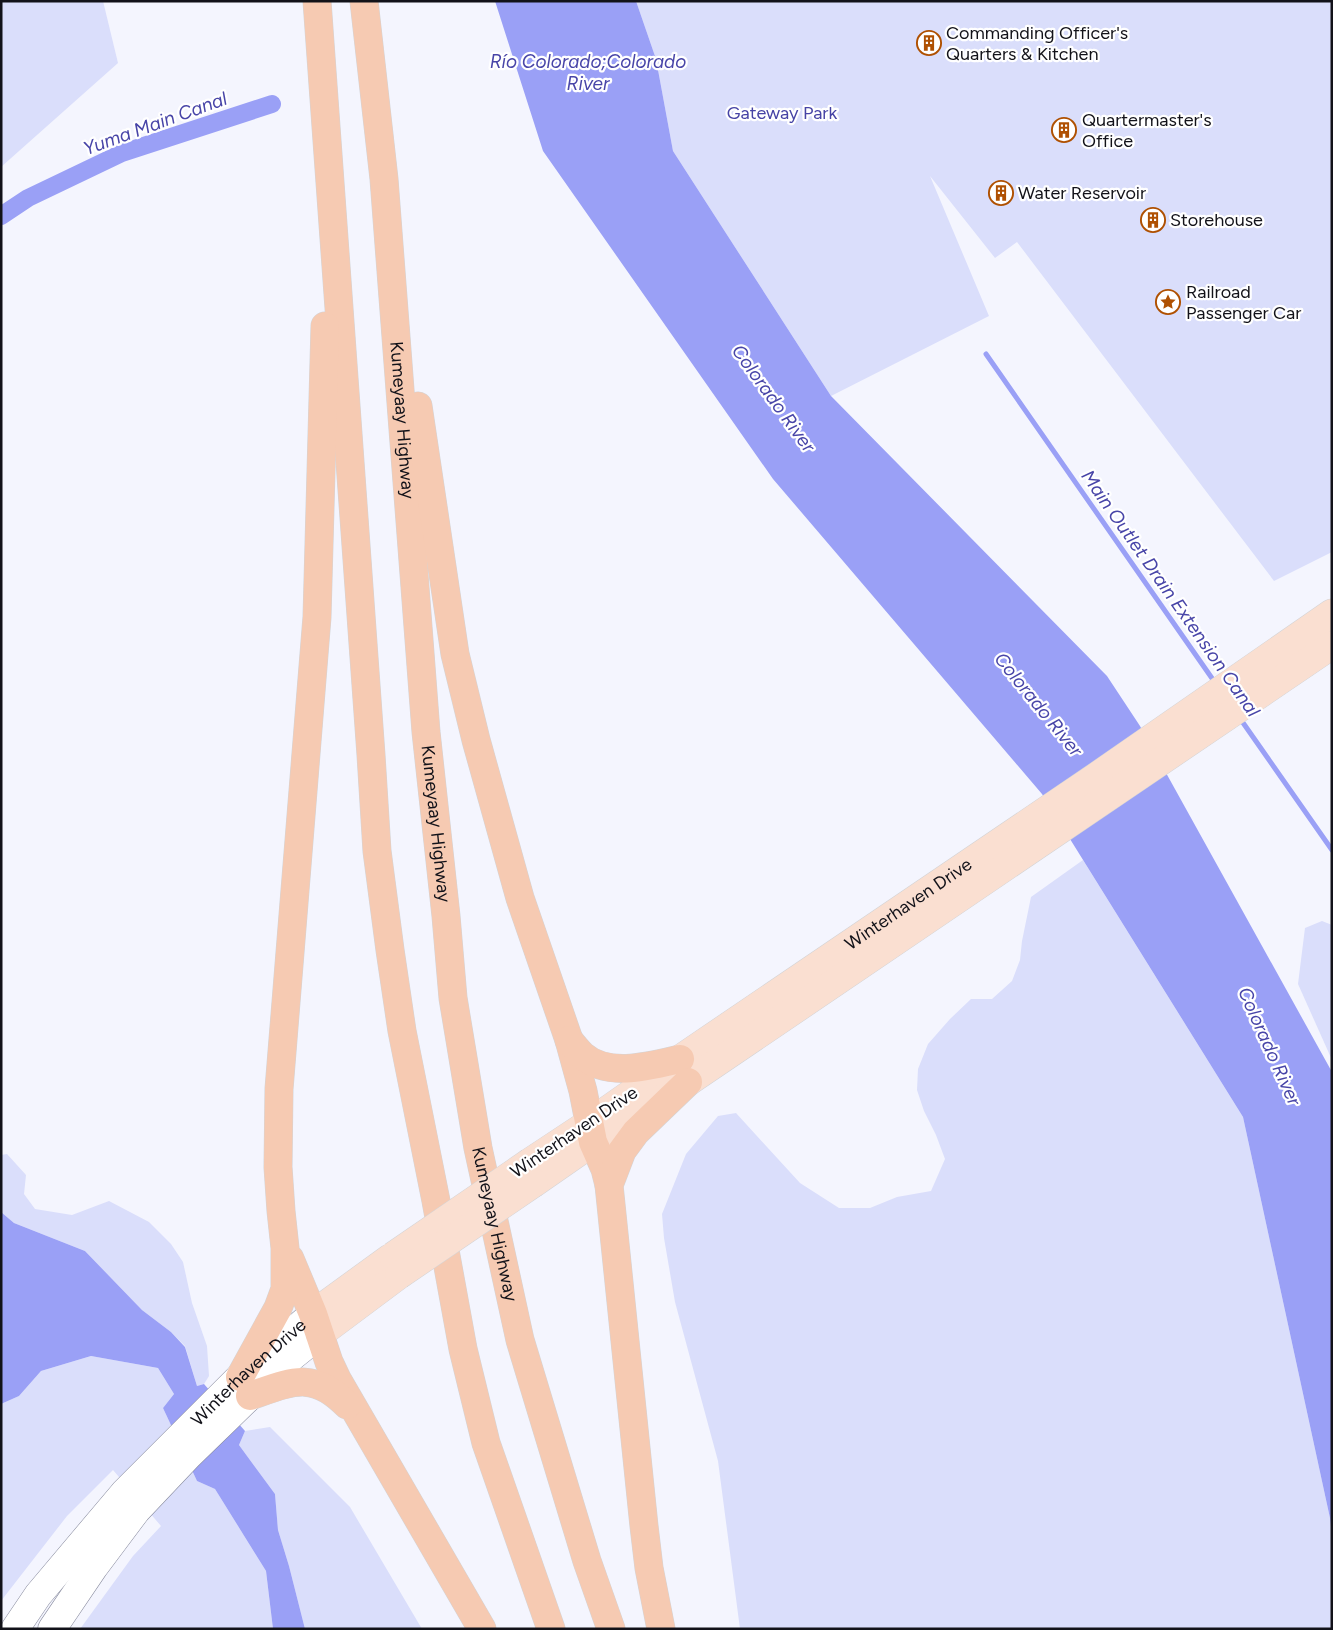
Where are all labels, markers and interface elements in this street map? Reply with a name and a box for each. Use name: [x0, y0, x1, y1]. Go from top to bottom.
place label: Commanding Officer's Quarters & Kitchen: [946, 22, 1128, 65]
building icon: Commanding Officer's Quarters & Kitchen: [916, 30, 942, 56]
water label: Río Colorado;Colorado River: [490, 50, 686, 95]
water label: Yuma Main Canal: [80, 87, 231, 160]
park label: Gateway Park: [727, 102, 837, 124]
place label: Quartermaster's Office: [1082, 109, 1212, 152]
building icon: Quartermaster's Office: [1051, 117, 1077, 143]
building icon: Water Reservoir: [988, 180, 1014, 206]
place label: Water Reservoir: [1018, 182, 1146, 204]
building icon: Storehouse: [1140, 207, 1166, 233]
place label: Storehouse: [1170, 209, 1263, 231]
place label: Railroad Passenger Car: [1186, 281, 1301, 324]
place icon: Railroad Passenger Car: [1155, 289, 1181, 315]
water label: Colorado River: [727, 340, 821, 457]
street label: Kumeyaay Highway: [385, 341, 419, 500]
water label: Main Outlet Drain Extension Canal: [1076, 466, 1265, 722]
water label: Colorado River: [990, 648, 1088, 761]
street label: Kumeyaay Highway: [417, 744, 456, 904]
street label: Winterhaven Drive: [841, 853, 976, 955]
water label: Colorado River: [1233, 983, 1306, 1110]
street label: Winterhaven Drive: [506, 1081, 642, 1183]
street label: Kumeyaay Highway: [467, 1145, 522, 1304]
street label: Winterhaven Drive: [186, 1314, 311, 1431]

